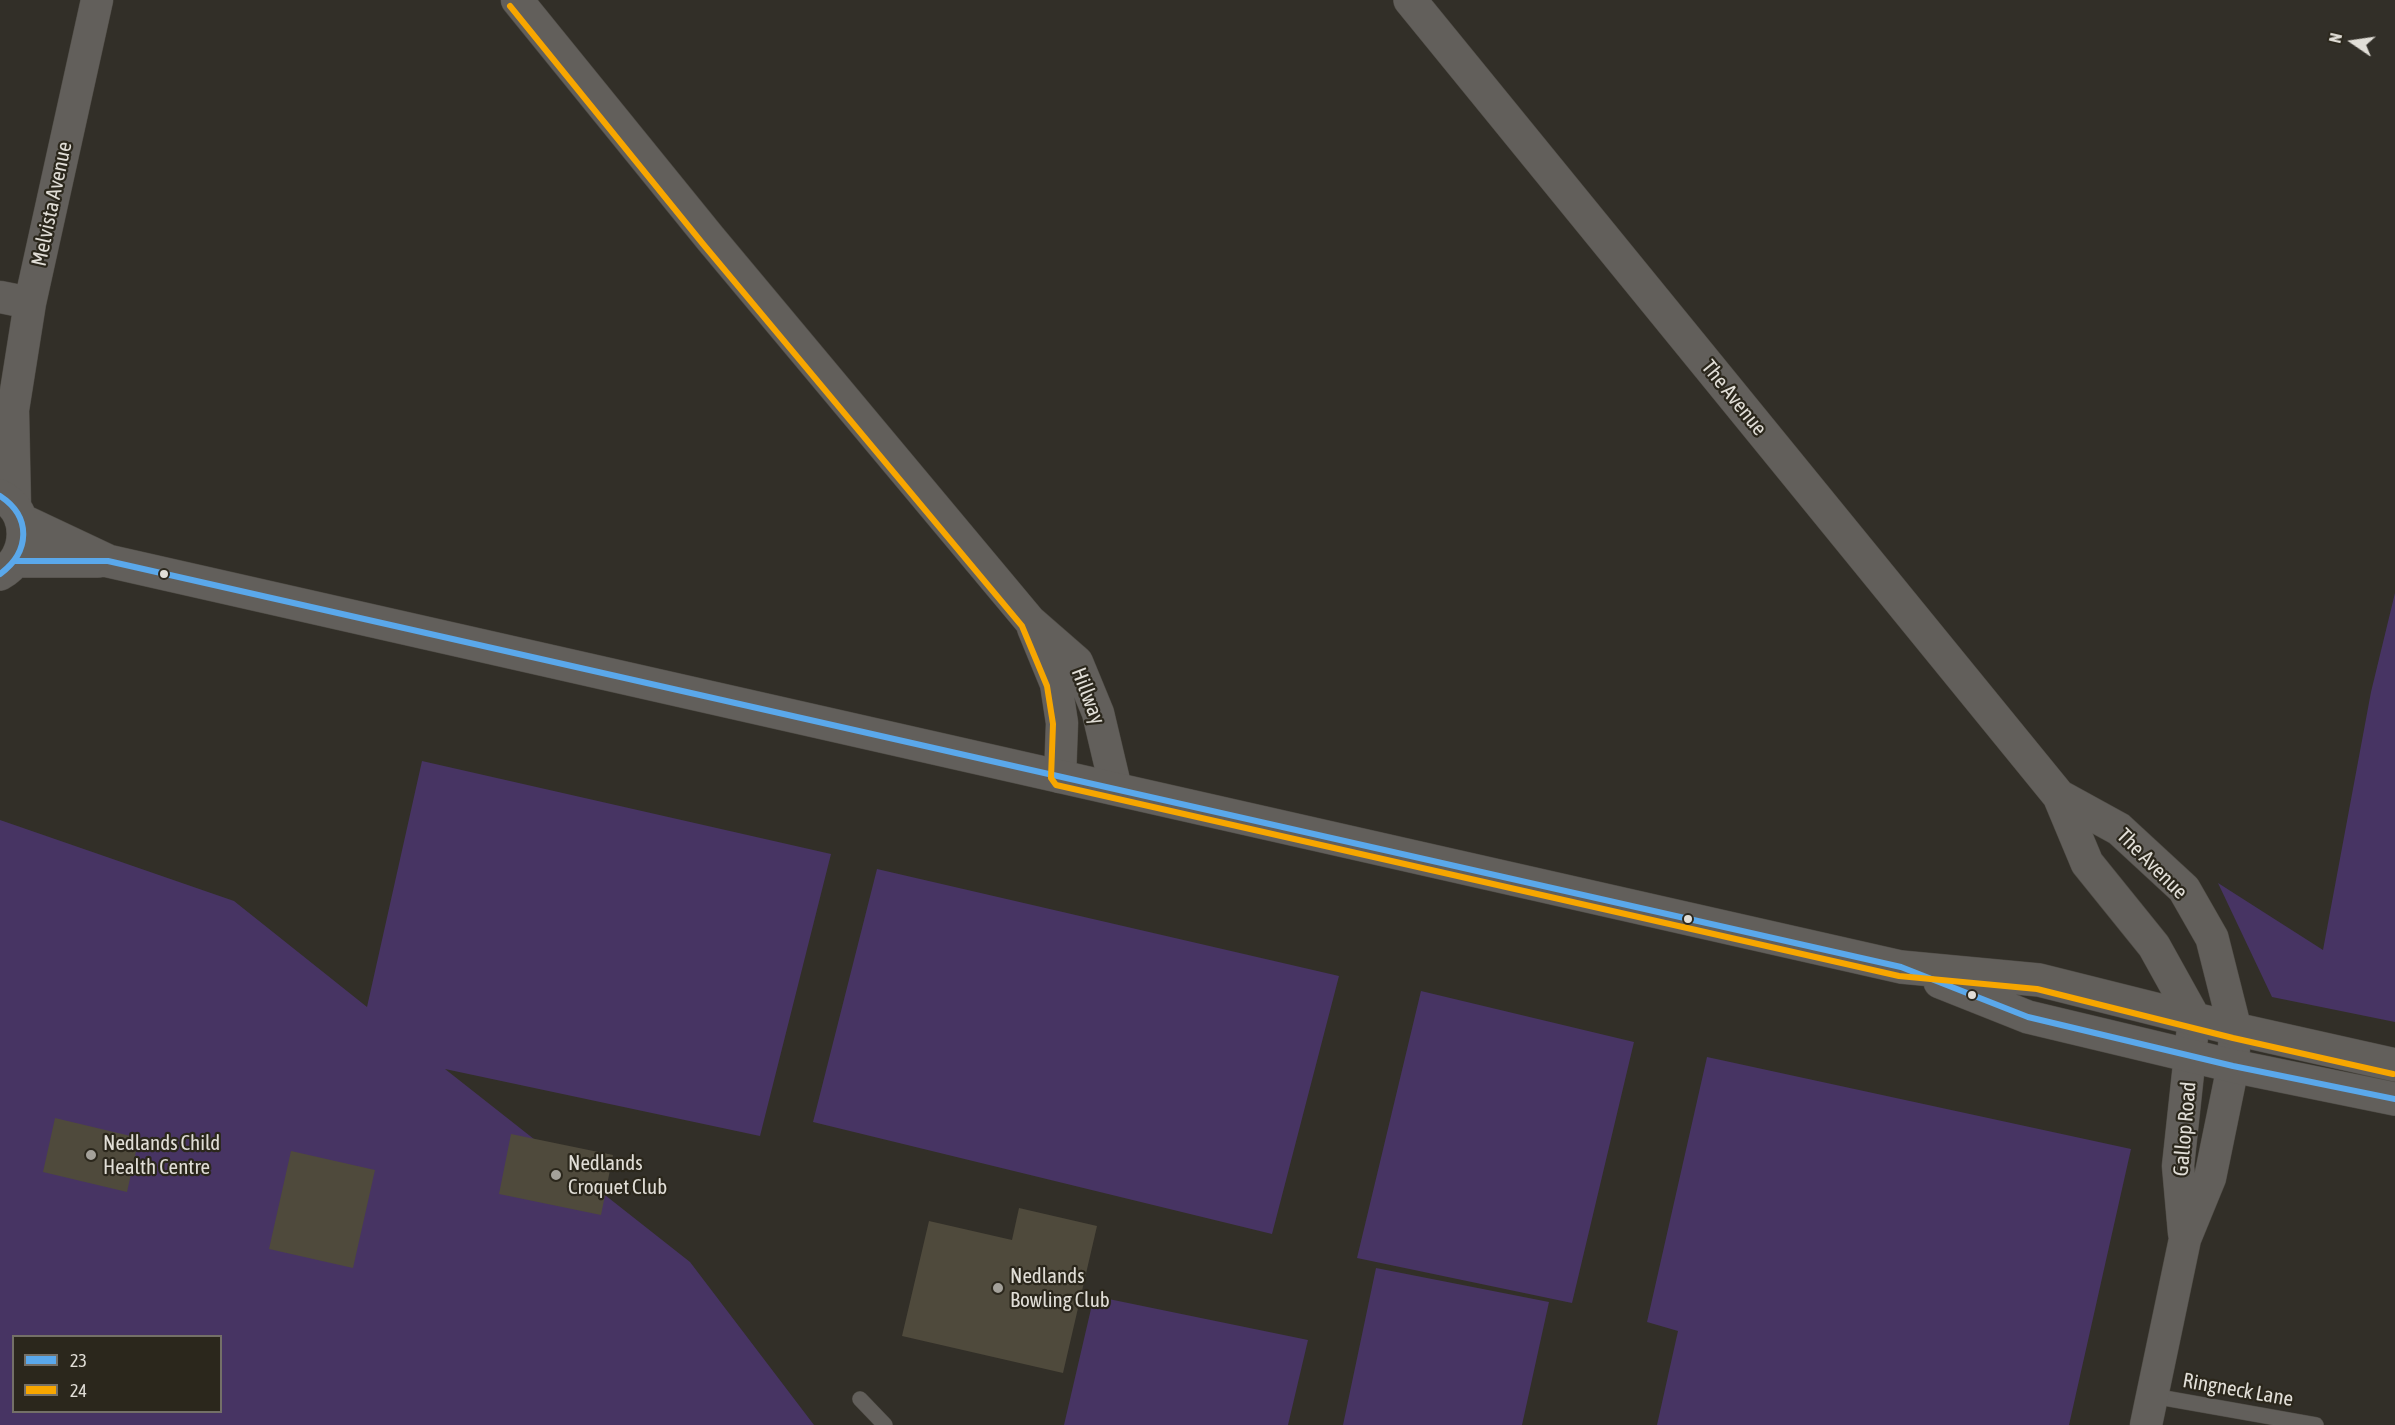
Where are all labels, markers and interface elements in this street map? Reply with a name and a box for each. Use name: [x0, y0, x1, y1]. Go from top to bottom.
north arrow: [2323, 12, 2383, 72]
text: N: [2326, 31, 2345, 45]
street label: Melvista Avenue: [27, 139, 77, 269]
street label: The Avenue: [1696, 355, 1772, 441]
unlabelled marker: [158, 568, 170, 580]
street label: Hillway: [1066, 664, 1110, 728]
street label: The Avenue: [2111, 823, 2193, 905]
unlabelled marker: [1682, 913, 1694, 925]
unlabelled marker: [1966, 989, 1978, 1001]
street label: Gallop Road: [2168, 1081, 2202, 1177]
place label: Nedlands Child Health Centre: [103, 1130, 220, 1180]
marker: Nedlands Child Health Centre: [84, 1148, 98, 1162]
place label: Nedlands Croquet Club: [568, 1150, 667, 1200]
marker: Nedlands Croquet Club: [549, 1168, 563, 1182]
place label: Nedlands Bowling Club: [1010, 1263, 1110, 1313]
marker: Nedlands Bowling Club: [991, 1281, 1005, 1295]
legend: [12, 1335, 222, 1413]
text: 23: [70, 1350, 87, 1371]
street label: Ringneck Lane: [2181, 1368, 2295, 1412]
text: 24: [70, 1380, 87, 1401]

